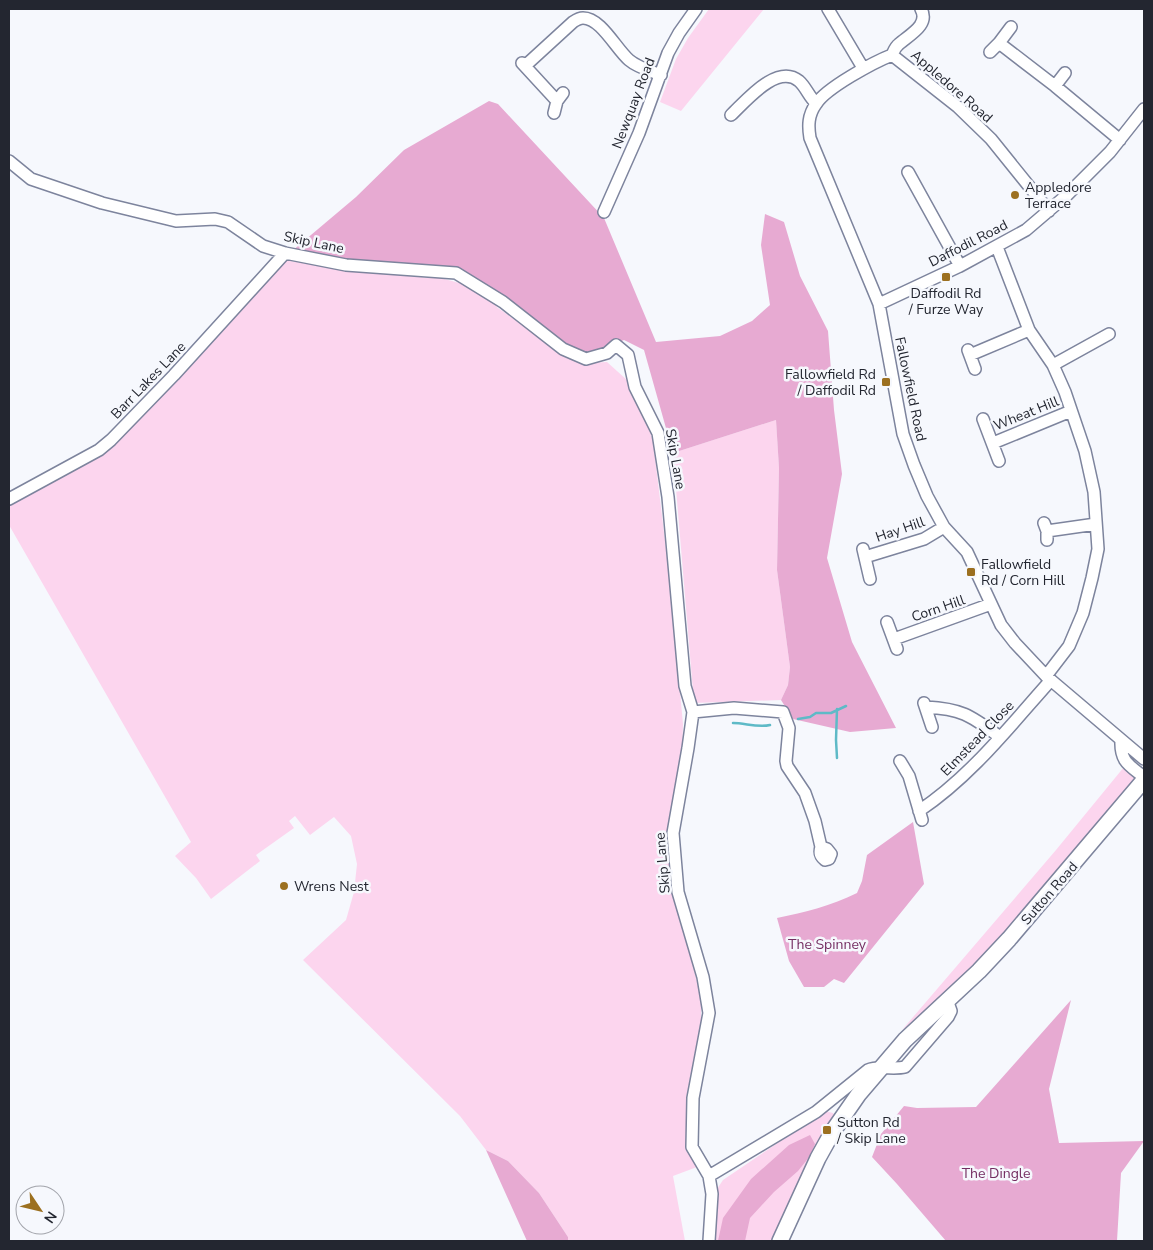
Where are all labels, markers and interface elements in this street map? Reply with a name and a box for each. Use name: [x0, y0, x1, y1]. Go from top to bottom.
street label: Appledore Road: [907, 46, 997, 127]
street label: Newquay Road: [607, 55, 660, 151]
place label: Appledore Terrace: [1025, 178, 1091, 213]
marker: Appledore Terrace: [1009, 189, 1021, 201]
street label: Daffodil Road: [926, 215, 1011, 271]
street label: Skip Lane: [282, 227, 346, 258]
marker: Daffodil Rd / Furze Way: [940, 271, 952, 283]
place label: Daffodil Rd / Furze Way: [908, 284, 984, 319]
street label: Fallowfield Road: [890, 335, 931, 443]
street label: Barr Lakes Lane: [107, 338, 190, 423]
place label: Fallowfield Rd / Daffodil Rd: [785, 365, 876, 400]
marker: Fallowfield Rd / Daffodil Rd: [880, 376, 892, 388]
street label: Wheat Hill: [991, 391, 1062, 435]
street label: Skip Lane: [661, 427, 690, 491]
street label: Hay Hill: [873, 512, 928, 547]
place label: Fallowfield Rd / Corn Hill: [981, 555, 1066, 590]
marker: Fallowfield Rd / Corn Hill: [965, 566, 977, 578]
street label: Corn Hill: [909, 590, 968, 626]
street label: Elmstead Close: [937, 697, 1018, 780]
street label: Skip Lane: [650, 832, 675, 894]
street label: Sutton Road: [1017, 858, 1082, 929]
place label: Wrens Nest: [294, 877, 369, 896]
marker: Wrens Nest: [278, 880, 290, 892]
park label: The Spinney: [788, 935, 867, 954]
place label: Sutton Rd / Skip Lane: [836, 1113, 906, 1148]
marker: Sutton Rd / Skip Lane: [821, 1124, 833, 1136]
park label: The Dingle: [962, 1164, 1030, 1183]
north arrow: [15, 1185, 65, 1235]
text: N: [39, 1207, 61, 1227]

